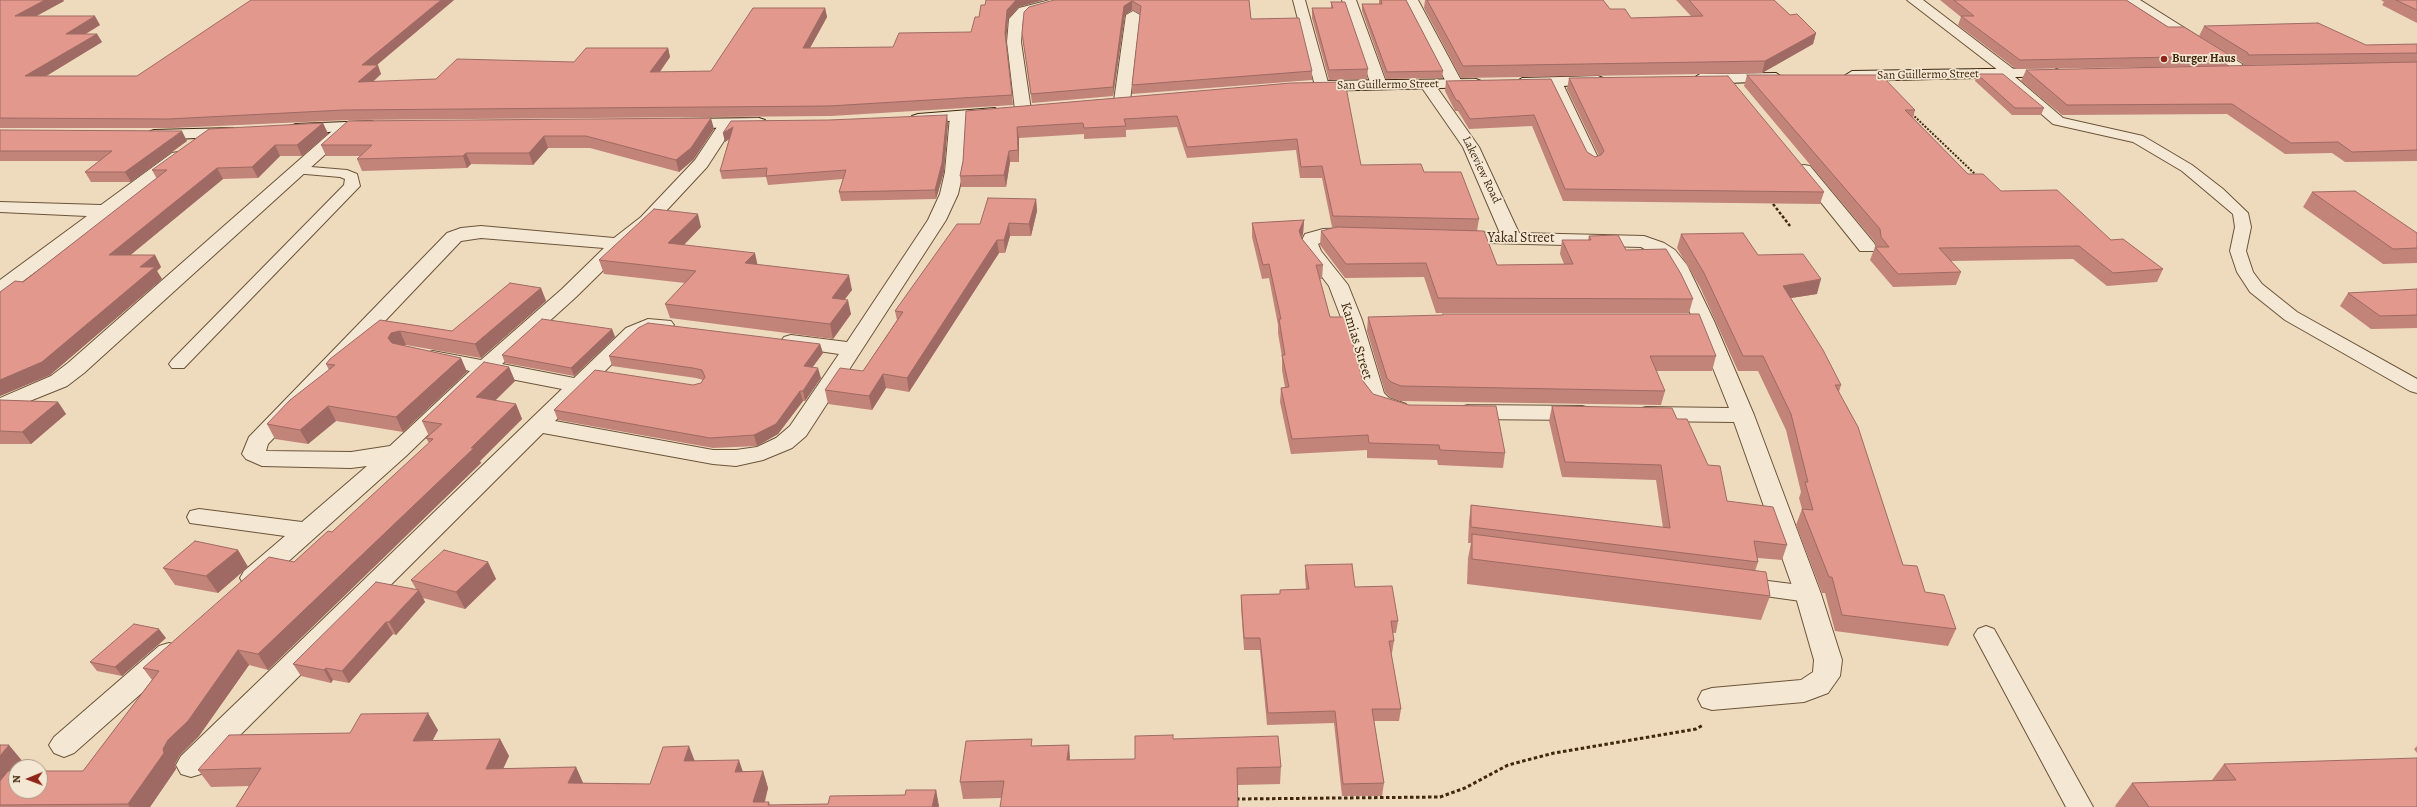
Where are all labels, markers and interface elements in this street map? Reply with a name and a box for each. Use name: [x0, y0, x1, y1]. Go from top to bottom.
place label: Burger Haus: [2172, 52, 2236, 66]
marker: Burger Haus: [2159, 54, 2169, 64]
street label: San Guillermo Street: [1877, 67, 1979, 83]
street label: San Guillermo Street: [1337, 77, 1439, 93]
street label: Lakeview Road: [1459, 134, 1503, 206]
street label: Yakal Street: [1487, 231, 1555, 247]
street label: Kamias Street: [1336, 300, 1376, 382]
north arrow: [8, 759, 48, 799]
text: N: [9, 775, 24, 783]

